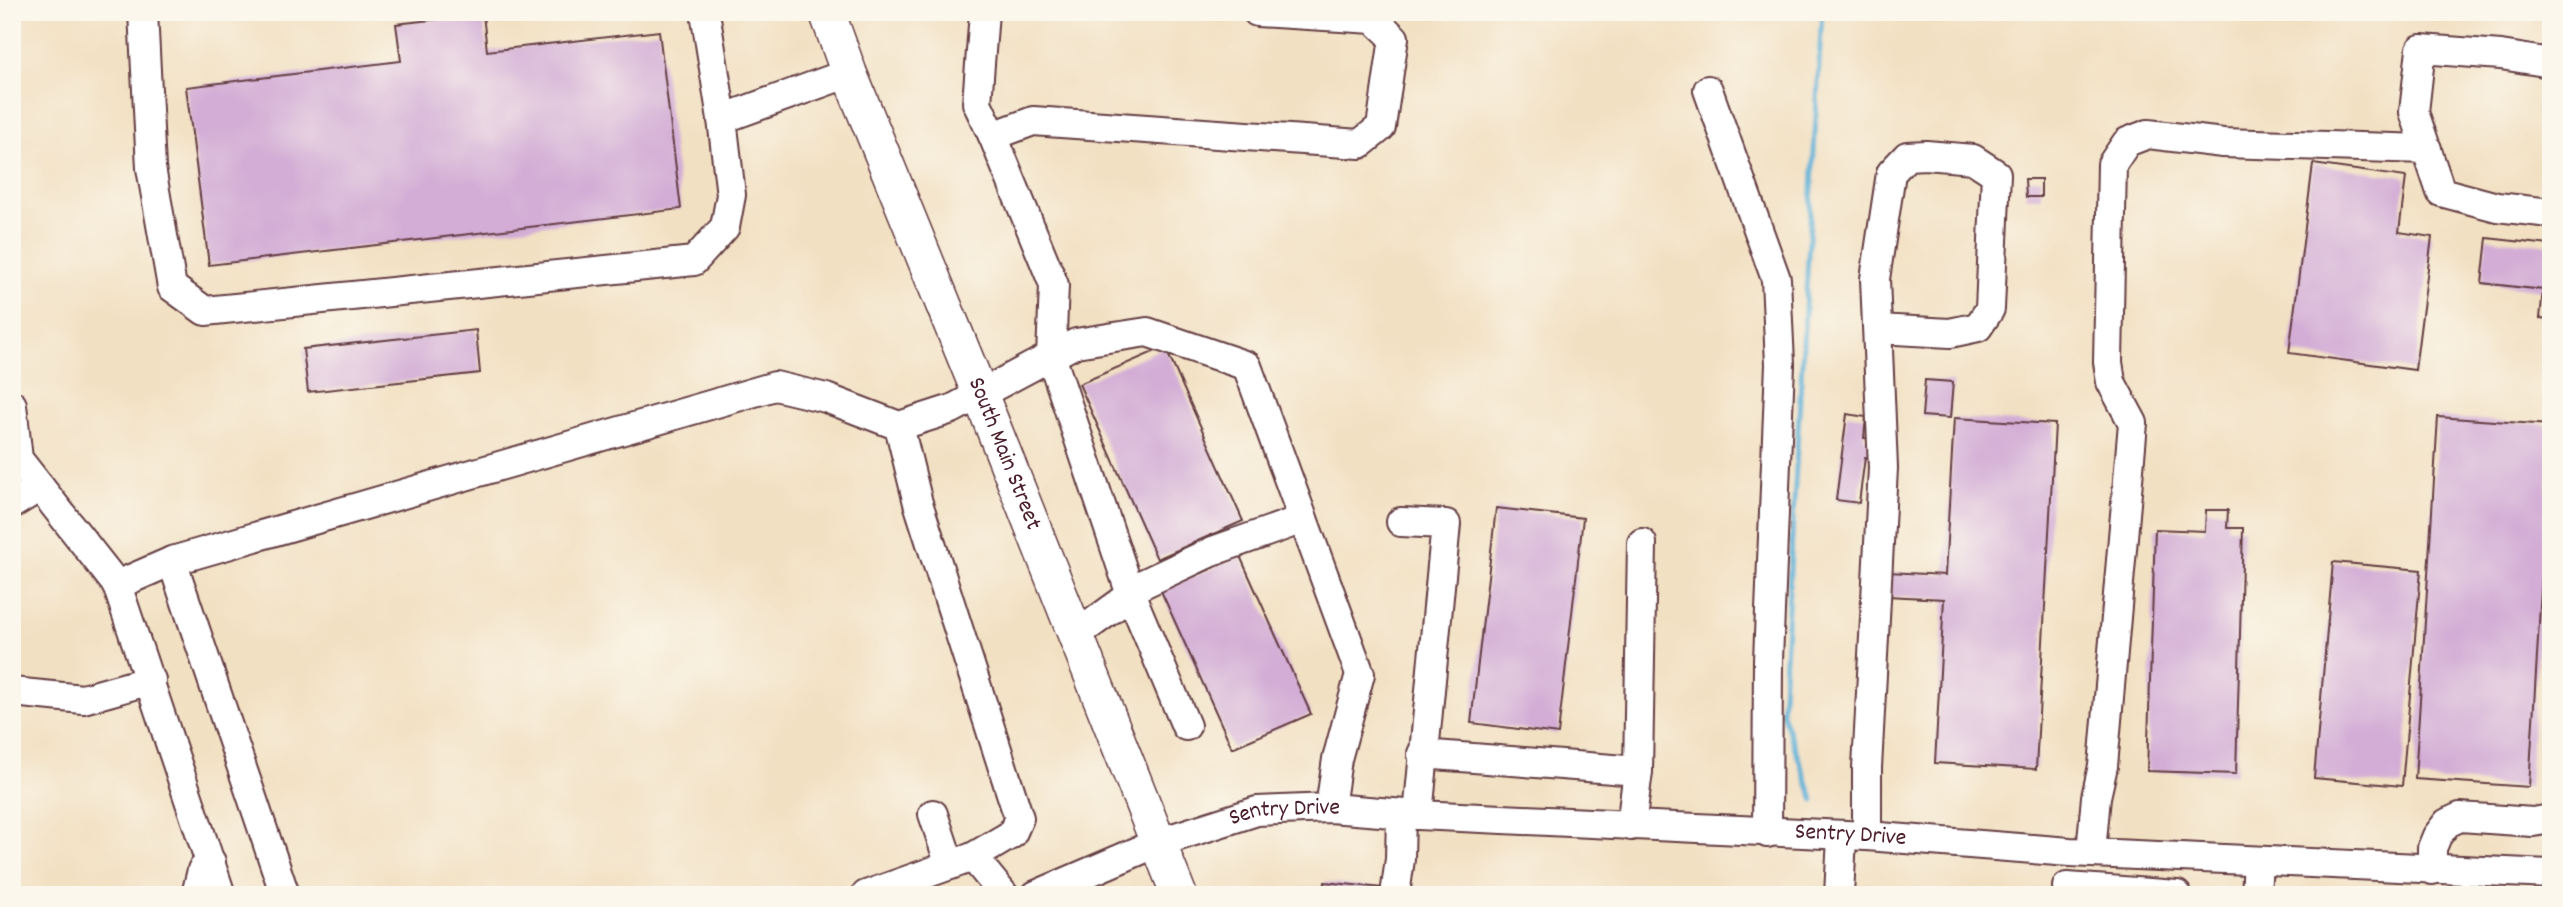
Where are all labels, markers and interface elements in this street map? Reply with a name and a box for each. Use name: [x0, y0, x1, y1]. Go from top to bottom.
street label: South Main Street: [958, 372, 1049, 535]
street label: Sentry Drive: [1225, 791, 1341, 836]
street label: Sentry Drive: [1794, 816, 1907, 856]

